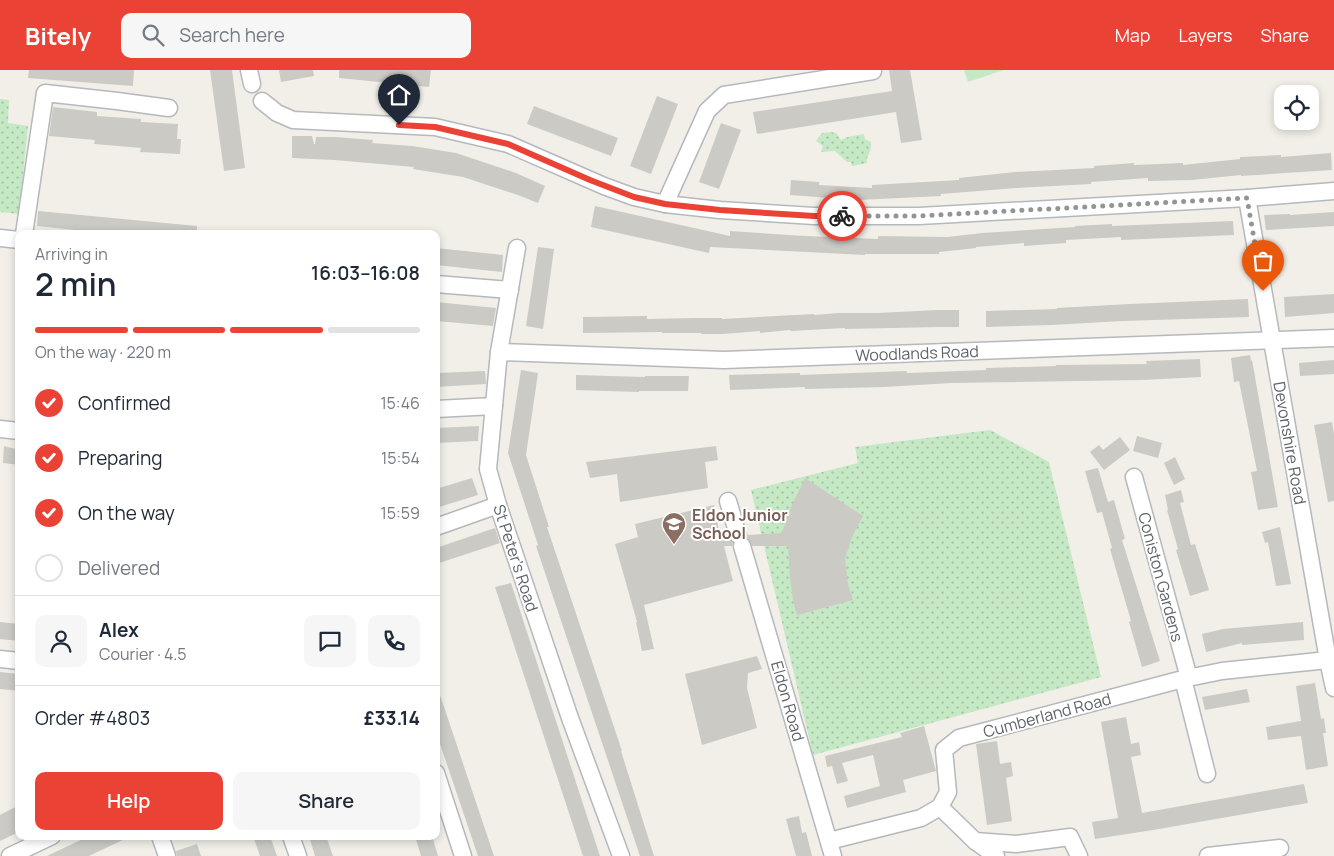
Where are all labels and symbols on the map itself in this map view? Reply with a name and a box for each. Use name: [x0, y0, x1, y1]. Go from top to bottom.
pin: [378, 74, 420, 125]
courier: [817, 191, 867, 241]
pin: [1242, 240, 1284, 291]
street label: Woodlands Road: [855, 340, 979, 366]
street label: Devonshire Road: [1268, 380, 1312, 506]
street label: St Peter's Road: [488, 502, 544, 614]
place label: Eldon Junior School: [692, 504, 788, 544]
street label: Coniston Gardens: [1133, 510, 1189, 644]
school or university icon: Eldon Junior School: [661, 511, 687, 545]
street label: Eldon Road: [766, 658, 810, 744]
street label: Cumberland Road: [980, 687, 1114, 743]

